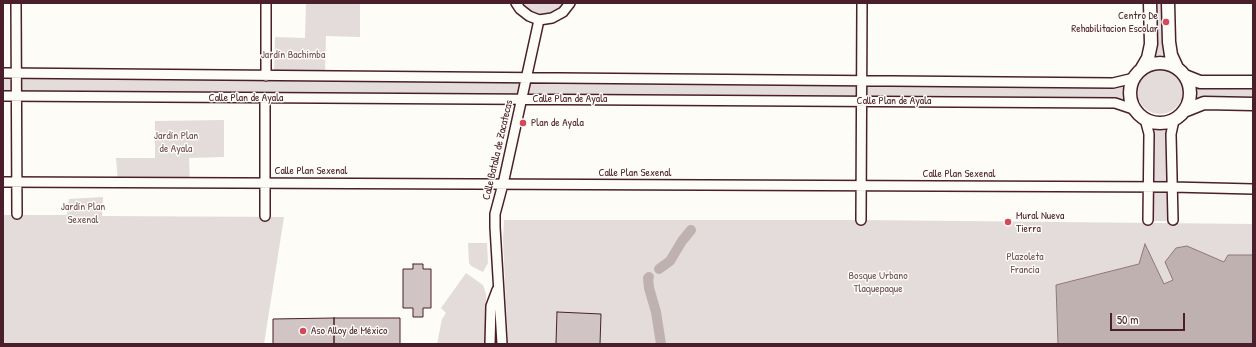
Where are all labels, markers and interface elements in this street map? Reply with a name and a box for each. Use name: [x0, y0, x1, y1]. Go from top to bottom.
place label: Centro De Rehabilitacion Escolar: [1071, 9, 1158, 35]
marker: Centro De Rehabilitacion Escolar: [1161, 17, 1171, 27]
park label: Jardín Bachimba: [261, 48, 325, 62]
street label: Calle Plan de Ayala: [209, 91, 283, 105]
street label: Calle Plan de Ayala: [533, 92, 607, 106]
street label: Calle Plan de Ayala: [857, 94, 931, 108]
street label: Calle Batalla de Zacatecas: [480, 99, 516, 201]
place label: Plan de Ayala: [531, 116, 584, 130]
marker: Plan de Ayala: [518, 118, 528, 128]
park label: Jardín Plan de Ayala: [154, 129, 198, 155]
street label: Calle Plan Sexenal: [275, 164, 347, 178]
street label: Calle Plan Sexenal: [599, 166, 671, 180]
street label: Calle Plan Sexenal: [923, 167, 995, 181]
park label: Jardín Plan Sexenal: [61, 200, 105, 226]
place label: Mural Nueva Tierra: [1016, 209, 1064, 235]
marker: Mural Nueva Tierra: [1003, 217, 1013, 227]
park label: Plazoleta Francia: [1006, 250, 1044, 276]
park label: Bosque Urbano Tlaquepaque: [848, 269, 908, 295]
scale bar: [1112, 305, 1187, 331]
text: 50 m: [1117, 311, 1138, 328]
place label: Aso Alloy de México: [311, 324, 388, 338]
marker: Aso Alloy de México: [298, 326, 308, 336]

